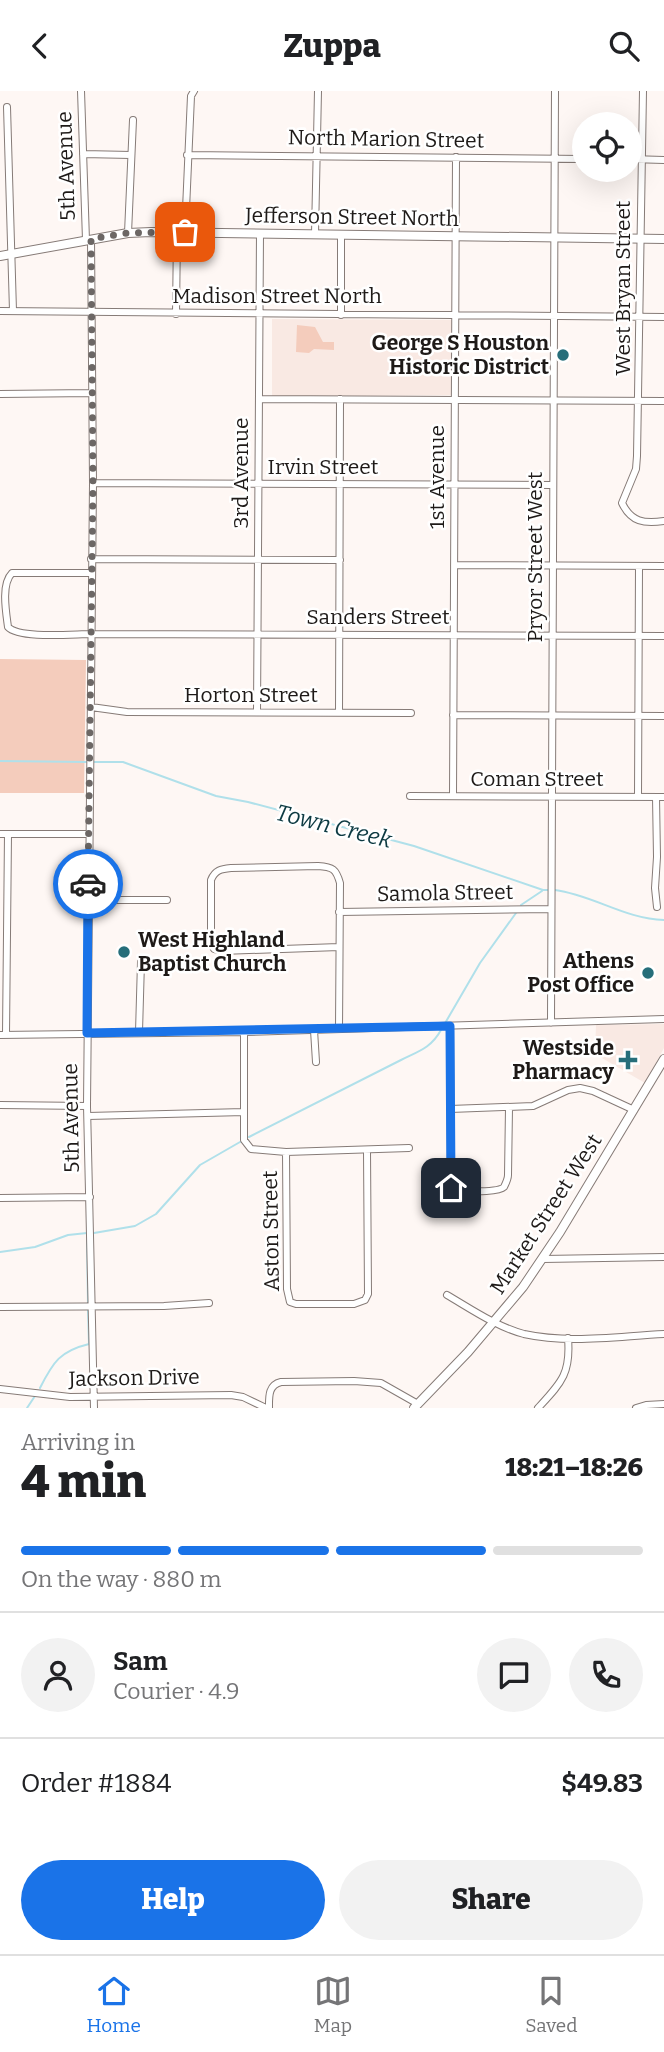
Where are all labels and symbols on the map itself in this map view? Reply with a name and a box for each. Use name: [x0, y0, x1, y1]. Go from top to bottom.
street label: 5th Avenue: [51, 111, 81, 221]
street label: North Marion Street: [288, 124, 485, 154]
street label: West Bryan Street: [610, 200, 636, 375]
pin: [155, 202, 215, 262]
street label: Jefferson Street North: [244, 202, 459, 232]
street label: Madison Street North: [172, 283, 382, 309]
place label: George S Houston Historic District: [372, 330, 550, 380]
marker: George S Houston Historic District: [555, 347, 571, 363]
street label: 3rd Avenue: [228, 418, 254, 528]
street label: 1st Avenue: [424, 425, 450, 529]
street label: Irvin Street: [268, 454, 379, 480]
street label: Pryor Street West: [522, 471, 548, 642]
street label: Sanders Street: [306, 604, 450, 630]
street label: Horton Street: [184, 682, 318, 708]
street label: Coman Street: [470, 766, 604, 792]
water label: Town Creek: [273, 798, 395, 854]
courier: [53, 849, 123, 919]
street label: Samola Street: [377, 879, 514, 907]
place label: West Highland Baptist Church: [138, 927, 287, 977]
marker: West Highland Baptist Church: [116, 944, 132, 960]
place label: Athens Post Office: [527, 948, 634, 998]
marker: Athens Post Office: [640, 965, 656, 981]
place label: Westside Pharmacy: [512, 1035, 614, 1085]
marker: Westside Pharmacy: [620, 1052, 636, 1068]
street label: 5th Avenue: [57, 1063, 85, 1173]
street label: Market Street West: [485, 1129, 608, 1299]
pin: [421, 1158, 481, 1218]
street label: Aston Street: [257, 1170, 285, 1292]
street label: Jackson Drive: [67, 1364, 200, 1392]

